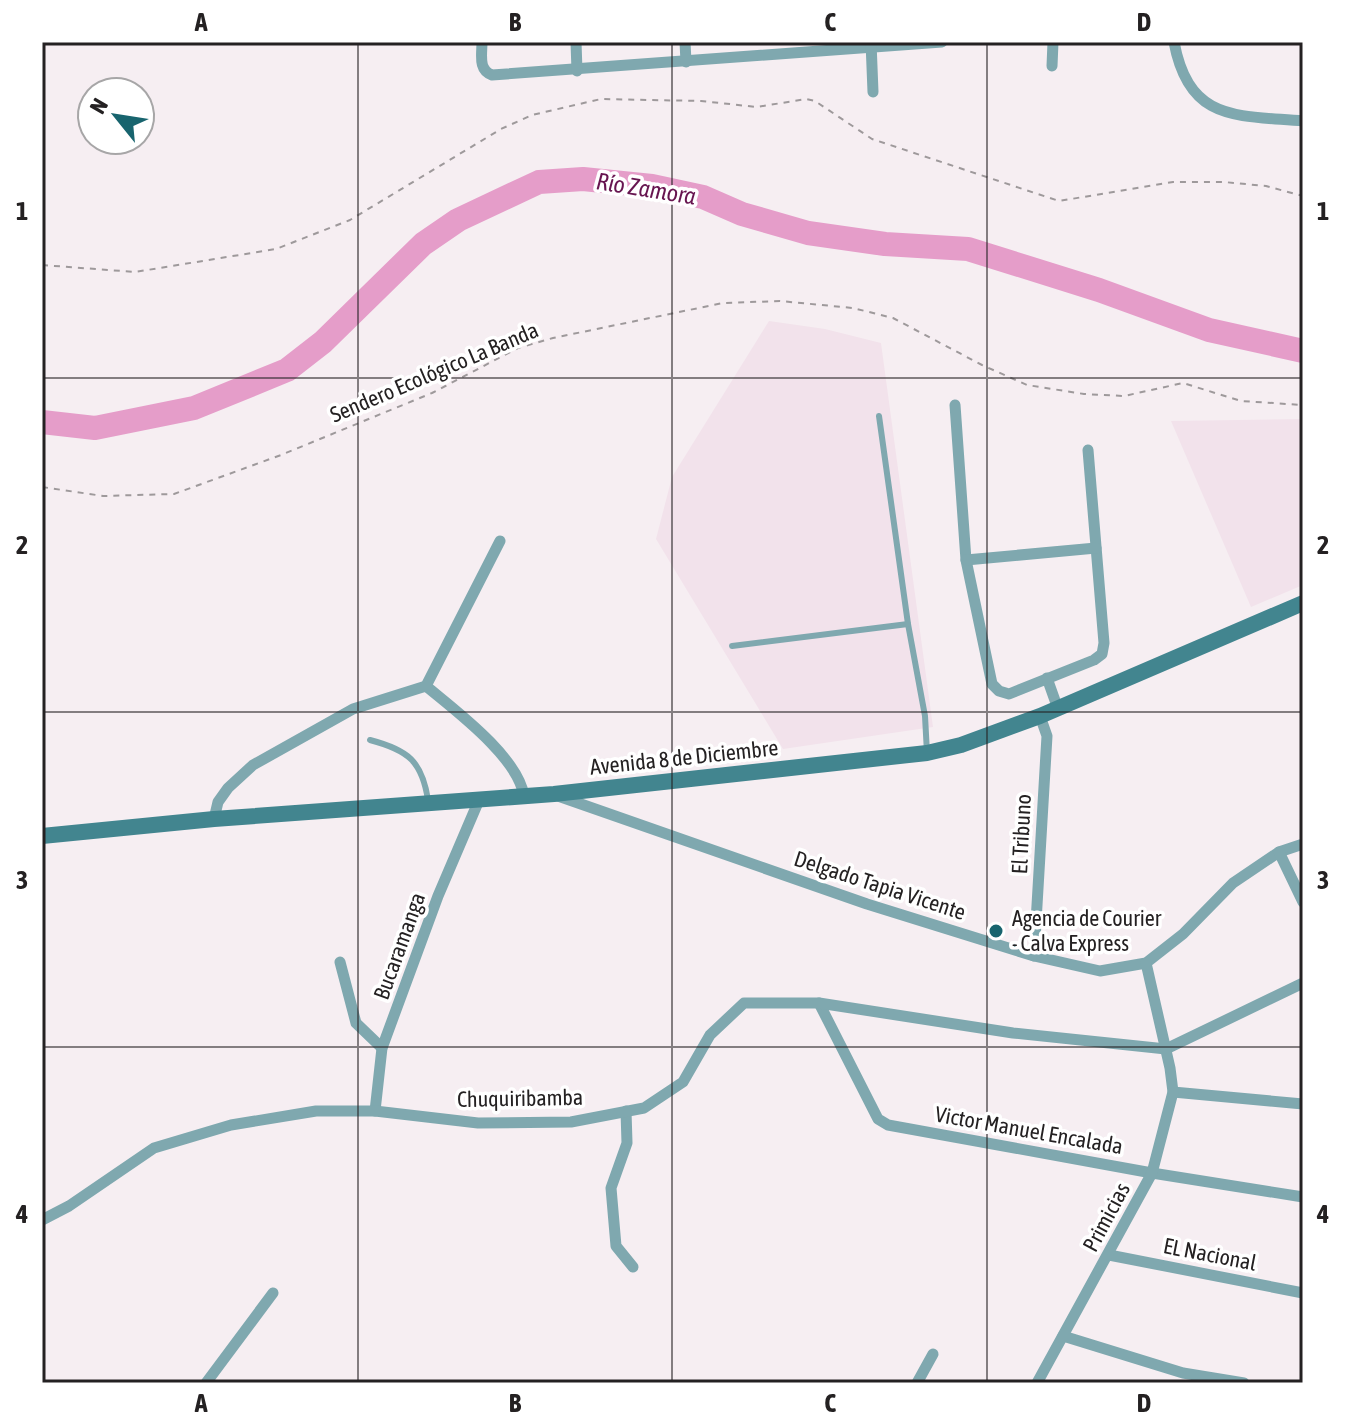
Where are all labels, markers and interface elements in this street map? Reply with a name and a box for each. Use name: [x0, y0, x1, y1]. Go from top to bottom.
text: A: [194, 7, 208, 37]
text: B: [509, 7, 522, 37]
text: C: [824, 7, 836, 37]
text: D: [1137, 7, 1151, 37]
north arrow: [76, 76, 156, 156]
text: N: [84, 94, 113, 118]
water label: Río Zamora: [595, 167, 698, 210]
text: 1: [16, 196, 28, 226]
text: 1: [1317, 196, 1329, 226]
street label: Sendero Ecológico La Banda: [326, 316, 542, 428]
text: 2: [16, 530, 28, 560]
text: 2: [1317, 530, 1329, 560]
street label: Avenida 8 de Diciembre: [589, 734, 779, 780]
street label: El Tribuno: [1006, 793, 1036, 875]
street label: Delgado Tapia Vicente: [791, 845, 969, 925]
text: 3: [16, 865, 28, 895]
text: 3: [1317, 865, 1329, 895]
street label: Bucaramanga: [368, 889, 430, 1003]
place label: Agencia de Courier - Calva Express: [1012, 905, 1162, 956]
marker: Agencia de Courier - Calva Express: [987, 922, 1005, 940]
street label: Chuquiribamba: [457, 1084, 583, 1112]
street label: Victor Manuel Encalada: [933, 1101, 1125, 1159]
street label: Primicias: [1077, 1178, 1135, 1256]
text: 4: [15, 1199, 28, 1229]
text: 4: [1316, 1199, 1329, 1229]
street label: EL Nacional: [1161, 1232, 1259, 1276]
text: A: [194, 1388, 208, 1418]
text: B: [509, 1388, 522, 1418]
text: C: [824, 1388, 836, 1418]
text: D: [1137, 1388, 1151, 1418]

